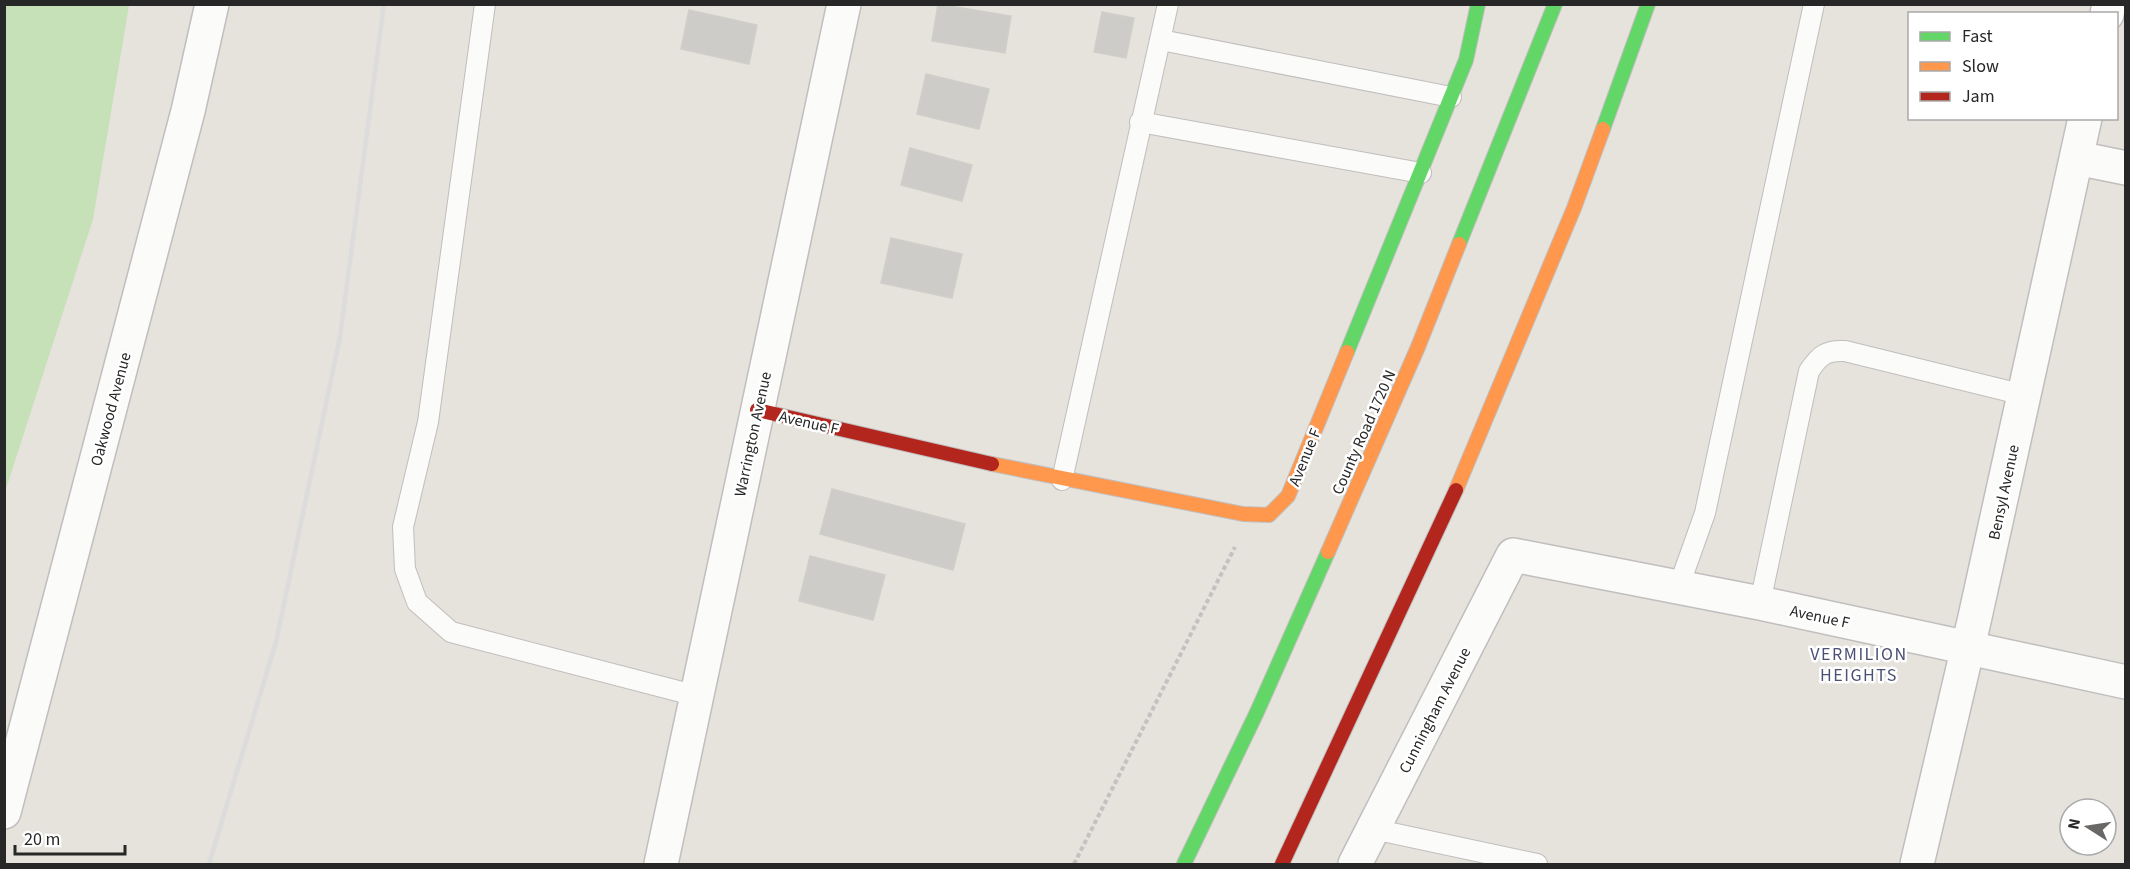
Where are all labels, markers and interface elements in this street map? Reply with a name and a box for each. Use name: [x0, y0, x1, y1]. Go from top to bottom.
legend: [1908, 12, 2118, 120]
text: Fast: [1962, 24, 1993, 49]
text: Slow: [1962, 54, 1999, 79]
text: Jam: [1962, 84, 1995, 109]
street label: Oakwood Avenue: [85, 350, 137, 469]
street label: County Road 1720 N: [1327, 367, 1401, 498]
street label: Warrington Avenue: [729, 370, 777, 499]
street label: Avenue F: [777, 405, 841, 441]
street label: Avenue F: [1283, 425, 1326, 490]
street label: Bensyl Avenue: [1983, 442, 2025, 542]
street label: Avenue F: [1788, 600, 1852, 634]
district label: VERMILION HEIGHTS: [1810, 642, 1908, 688]
street label: Cunningham Avenue: [1394, 644, 1476, 777]
north arrow: [2058, 797, 2118, 857]
text: N: [2062, 817, 2086, 832]
scale bar: [15, 818, 124, 856]
text: 20 m: [24, 827, 60, 852]

